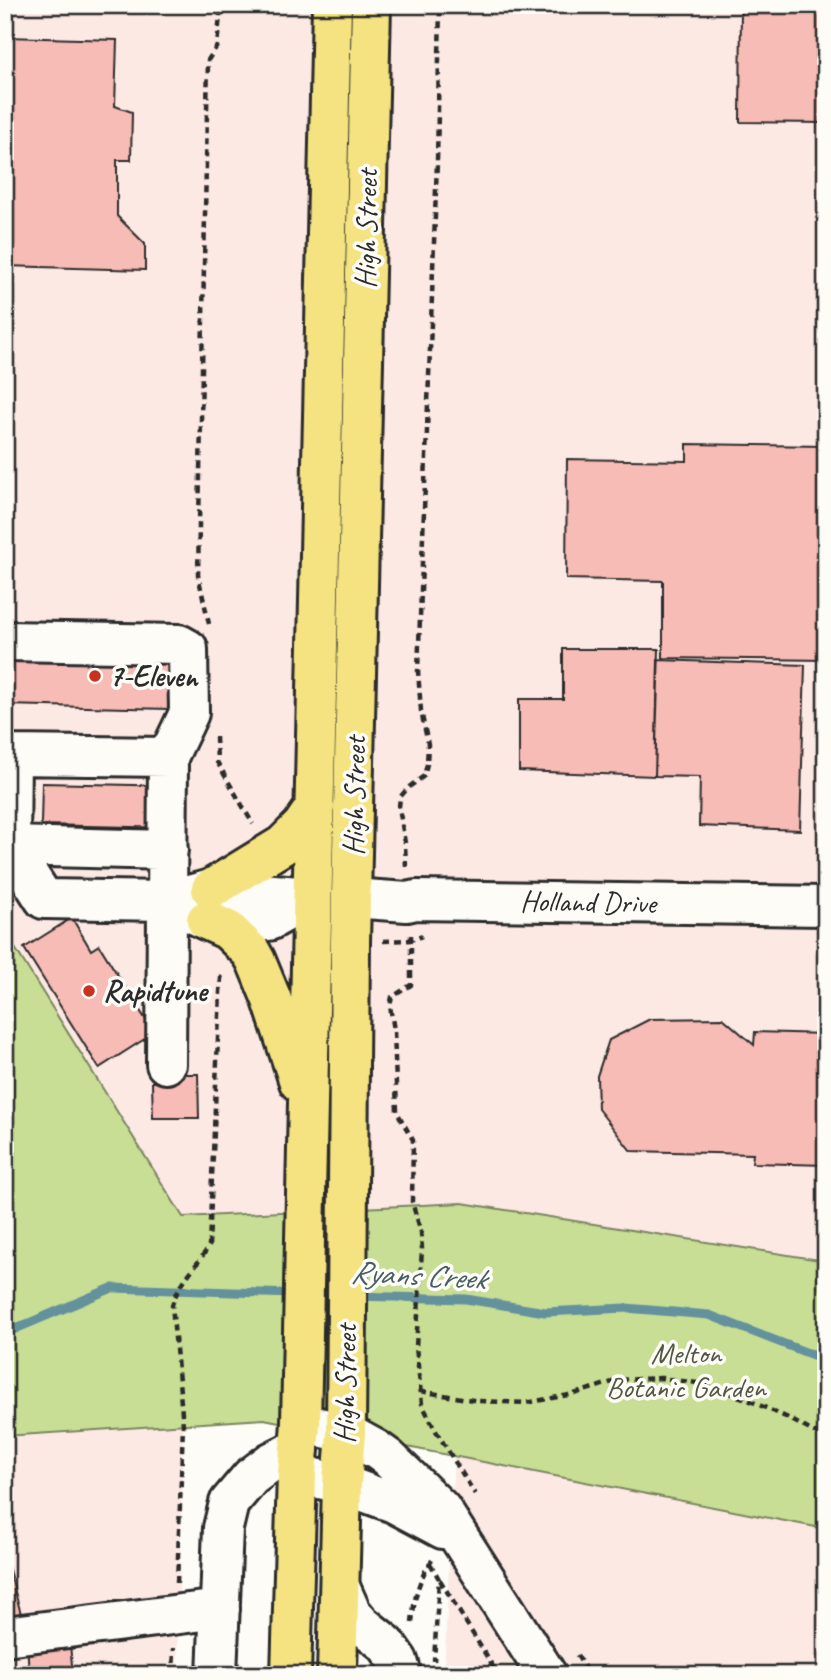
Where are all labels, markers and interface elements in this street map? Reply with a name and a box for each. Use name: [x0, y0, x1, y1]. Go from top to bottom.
street label: High Street: [346, 166, 386, 289]
place label: 7-Eleven: [109, 657, 199, 695]
marker: 7-Eleven: [87, 668, 103, 684]
street label: High Street: [334, 733, 374, 856]
street label: Holland Drive: [520, 882, 658, 922]
place label: Rapidtune: [103, 972, 209, 1010]
marker: Rapidtune: [81, 983, 97, 999]
water label: Ryans Creek: [350, 1251, 492, 1299]
street label: High Street: [325, 1321, 365, 1444]
park label: Melton Botanic Garden: [606, 1334, 767, 1406]

